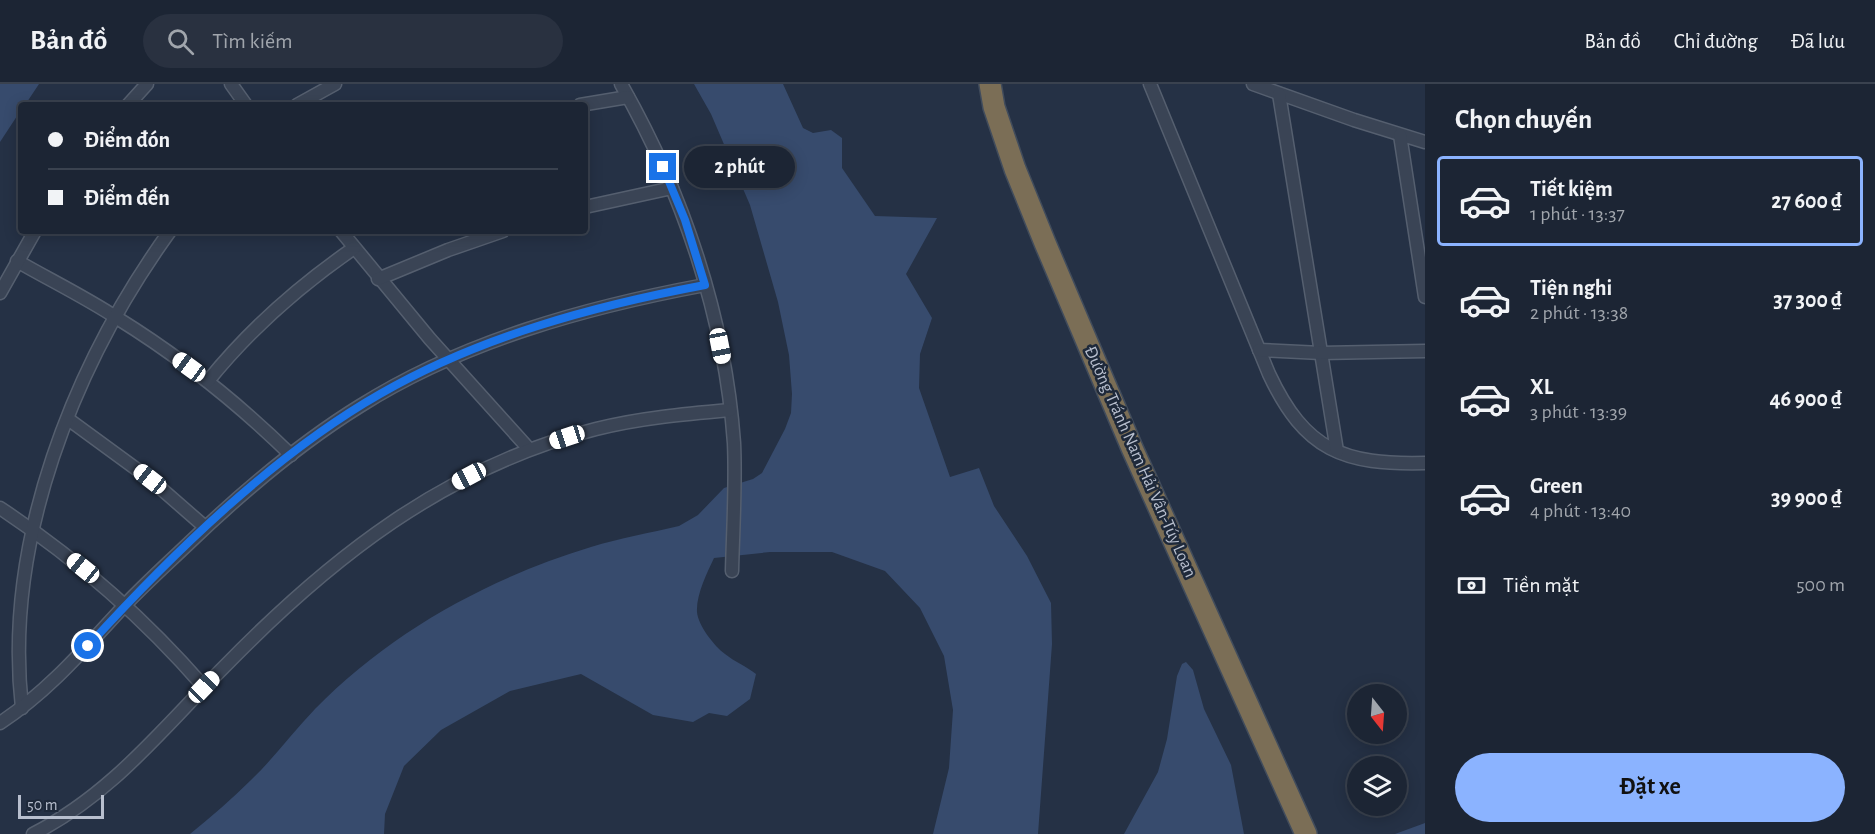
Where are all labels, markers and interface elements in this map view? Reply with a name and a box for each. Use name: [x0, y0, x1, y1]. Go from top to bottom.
search box: [143, 14, 563, 68]
icon: search: [164, 25, 197, 58]
text: Bản đồ: [30, 27, 107, 55]
text: Tìm kiếm: [212, 30, 293, 52]
text: Bản đồ: [1584, 31, 1641, 52]
text: Chỉ đường: [1674, 31, 1758, 52]
text: Đã lưu: [1791, 31, 1845, 52]
text: Chọn chuyến: [1455, 106, 1592, 133]
text: Điểm đón: [84, 129, 170, 151]
callout: 2 phút: [684, 146, 795, 188]
route end: [649, 153, 676, 180]
text: 2 phút: [714, 157, 765, 177]
icon: car: [1458, 174, 1512, 228]
text: Tiết kiệm: [1530, 178, 1613, 200]
text: Điểm đến: [84, 187, 170, 209]
text: 27 600 ₫: [1771, 190, 1842, 212]
text: 1 phút · 13:37: [1530, 204, 1625, 224]
icon: car: [1458, 273, 1512, 327]
text: Tiện nghi: [1530, 277, 1612, 299]
text: 37 300 ₫: [1773, 289, 1842, 311]
text: 2 phút · 13:38: [1530, 303, 1628, 323]
car: [708, 327, 732, 365]
street label: Đường Tránh Nam Hải Vân-Túy Loan: [1081, 344, 1199, 580]
car: [169, 349, 209, 385]
icon: car: [1458, 372, 1512, 426]
text: XL: [1530, 376, 1553, 398]
text: 46 900 ₫: [1769, 388, 1842, 410]
text: 3 phút · 13:39: [1530, 402, 1627, 422]
car: [547, 423, 587, 451]
car: [449, 460, 489, 492]
car: [130, 461, 170, 497]
icon: car: [1458, 471, 1512, 525]
text: Green: [1530, 475, 1583, 497]
text: 39 900 ₫: [1771, 487, 1842, 509]
text: 4 phút · 13:40: [1530, 501, 1631, 521]
car: [63, 550, 103, 586]
icon: cash: [1455, 569, 1488, 602]
text: Tiền mặt: [1503, 574, 1579, 596]
text: 500 m: [1796, 575, 1845, 595]
route start: [74, 632, 101, 659]
car: [185, 668, 223, 706]
north arrow: [1347, 684, 1407, 744]
map controls: [1347, 684, 1407, 816]
button: Đặt xe: [1455, 753, 1845, 822]
button: layers: [1347, 756, 1407, 816]
scale bar: [18, 792, 104, 820]
text: 50 m: [27, 797, 58, 813]

